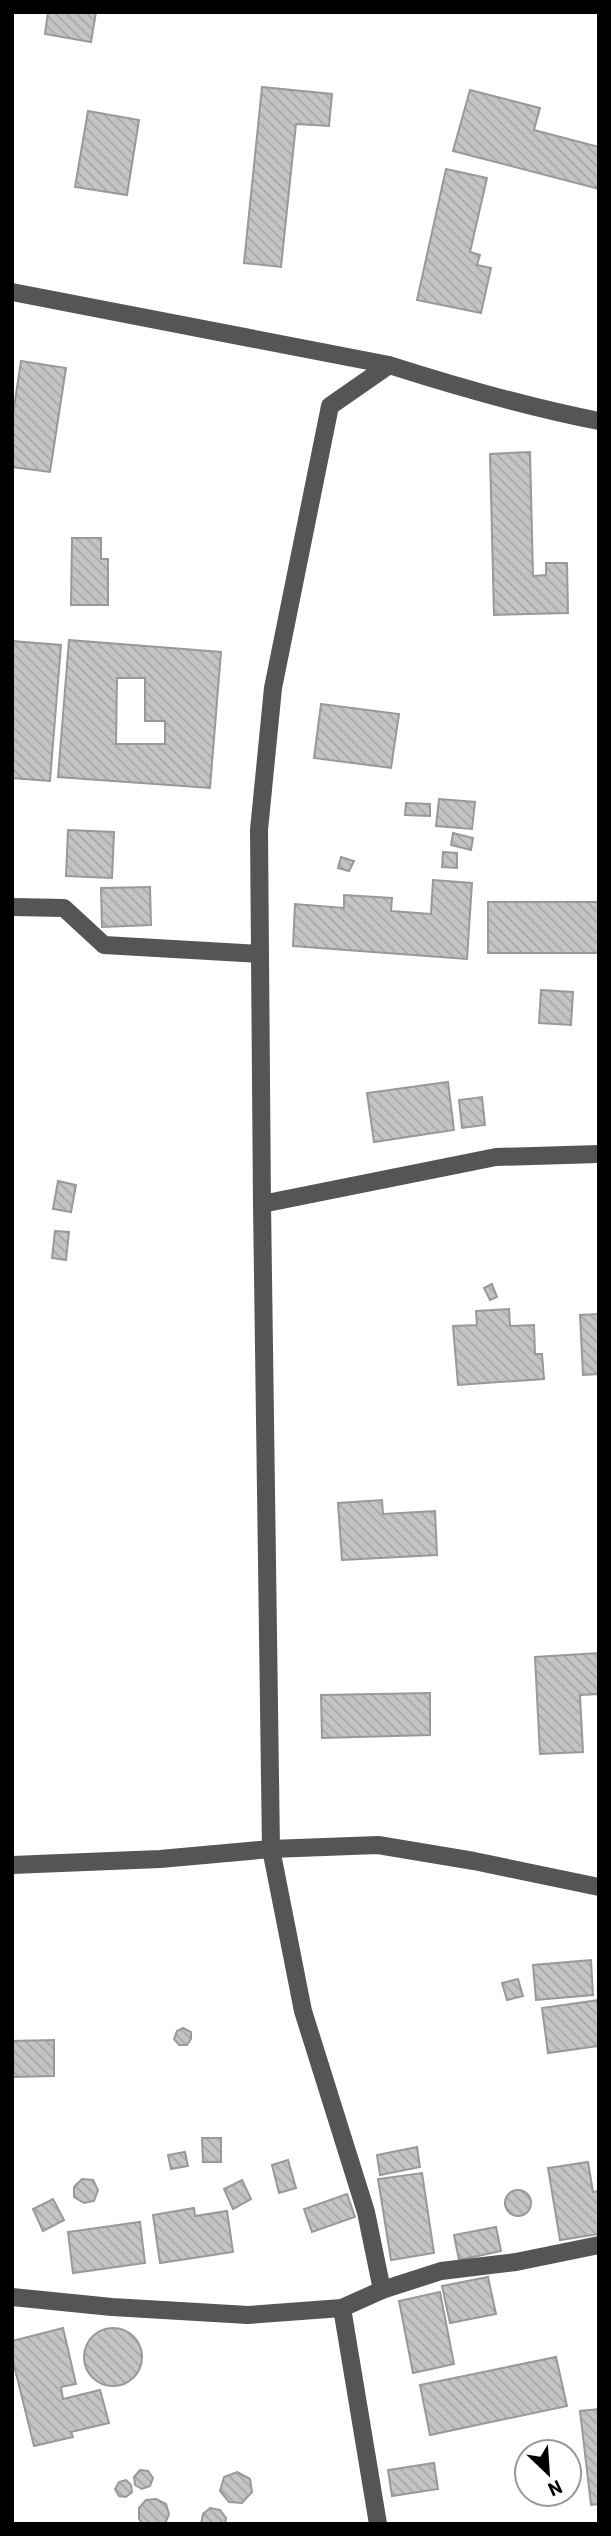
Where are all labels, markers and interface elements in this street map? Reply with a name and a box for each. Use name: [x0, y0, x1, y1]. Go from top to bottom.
north arrow: [513, 2438, 583, 2508]
text: N: [545, 2476, 566, 2502]

